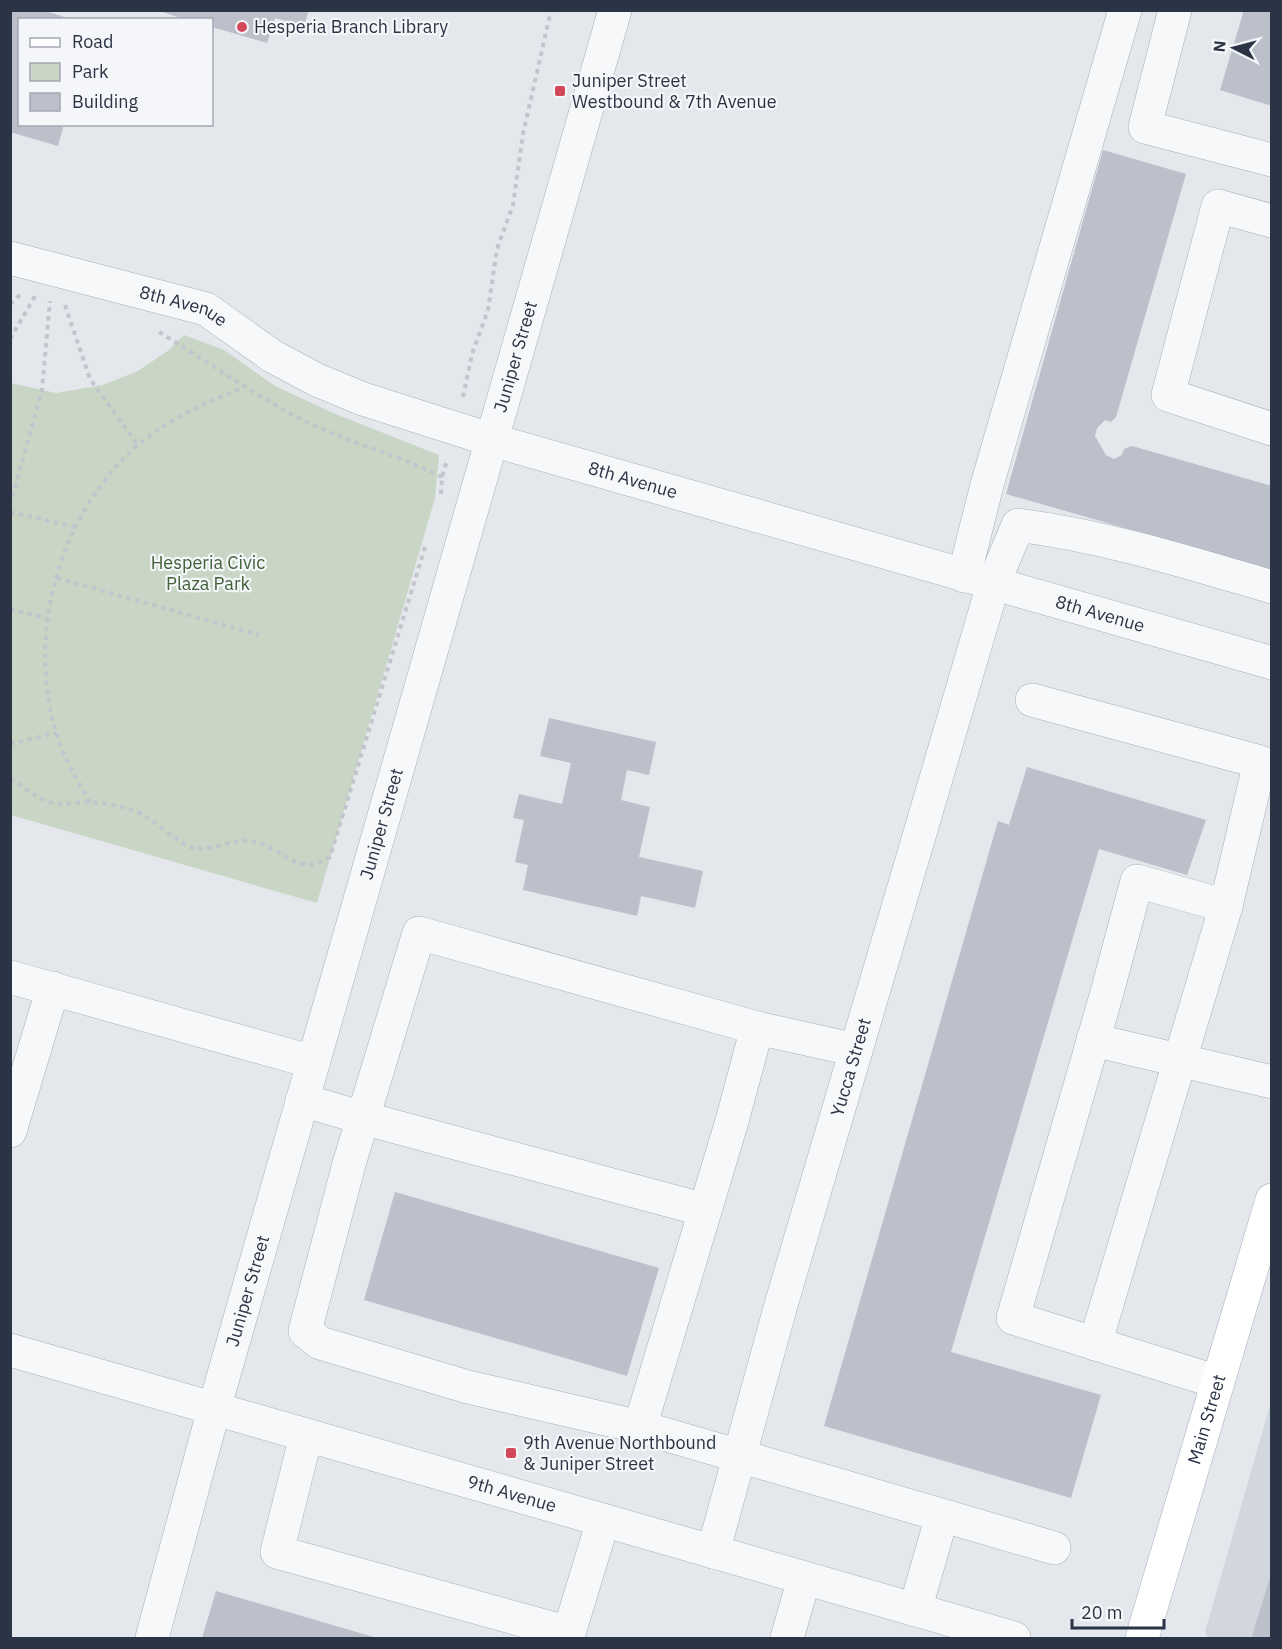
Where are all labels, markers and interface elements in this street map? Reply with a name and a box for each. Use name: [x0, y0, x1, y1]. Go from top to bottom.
place label: Hesperia Branch Library: [254, 15, 448, 38]
legend: [18, 18, 213, 126]
north arrow: [1204, 18, 1264, 78]
marker: Hesperia Branch Library: [235, 20, 249, 34]
text: Road: [72, 30, 113, 53]
text: N: [1209, 40, 1230, 53]
text: Park: [72, 60, 109, 83]
place label: Juniper Street Westbound & 7th Avenue: [572, 69, 777, 113]
marker: Juniper Street Westbound & 7th Avenue: [553, 84, 567, 98]
text: Building: [72, 90, 139, 113]
street label: 8th Avenue: [137, 280, 232, 332]
street label: Juniper Street: [488, 298, 542, 415]
street label: 8th Avenue: [586, 456, 680, 503]
park label: Hesperia Civic Plaza Park: [151, 551, 265, 595]
street label: 8th Avenue: [1053, 590, 1147, 637]
street label: Juniper Street: [354, 765, 408, 882]
street label: Yucca Street: [825, 1015, 876, 1119]
street label: Juniper Street: [220, 1233, 274, 1349]
street label: Main Street: [1182, 1372, 1231, 1467]
place label: 9th Avenue Northbound & Juniper Street: [523, 1431, 716, 1475]
marker: 9th Avenue Northbound & Juniper Street: [504, 1446, 518, 1460]
street label: 9th Avenue: [465, 1470, 559, 1517]
scale bar: [1072, 1592, 1164, 1630]
text: 20 m: [1081, 1601, 1123, 1624]

